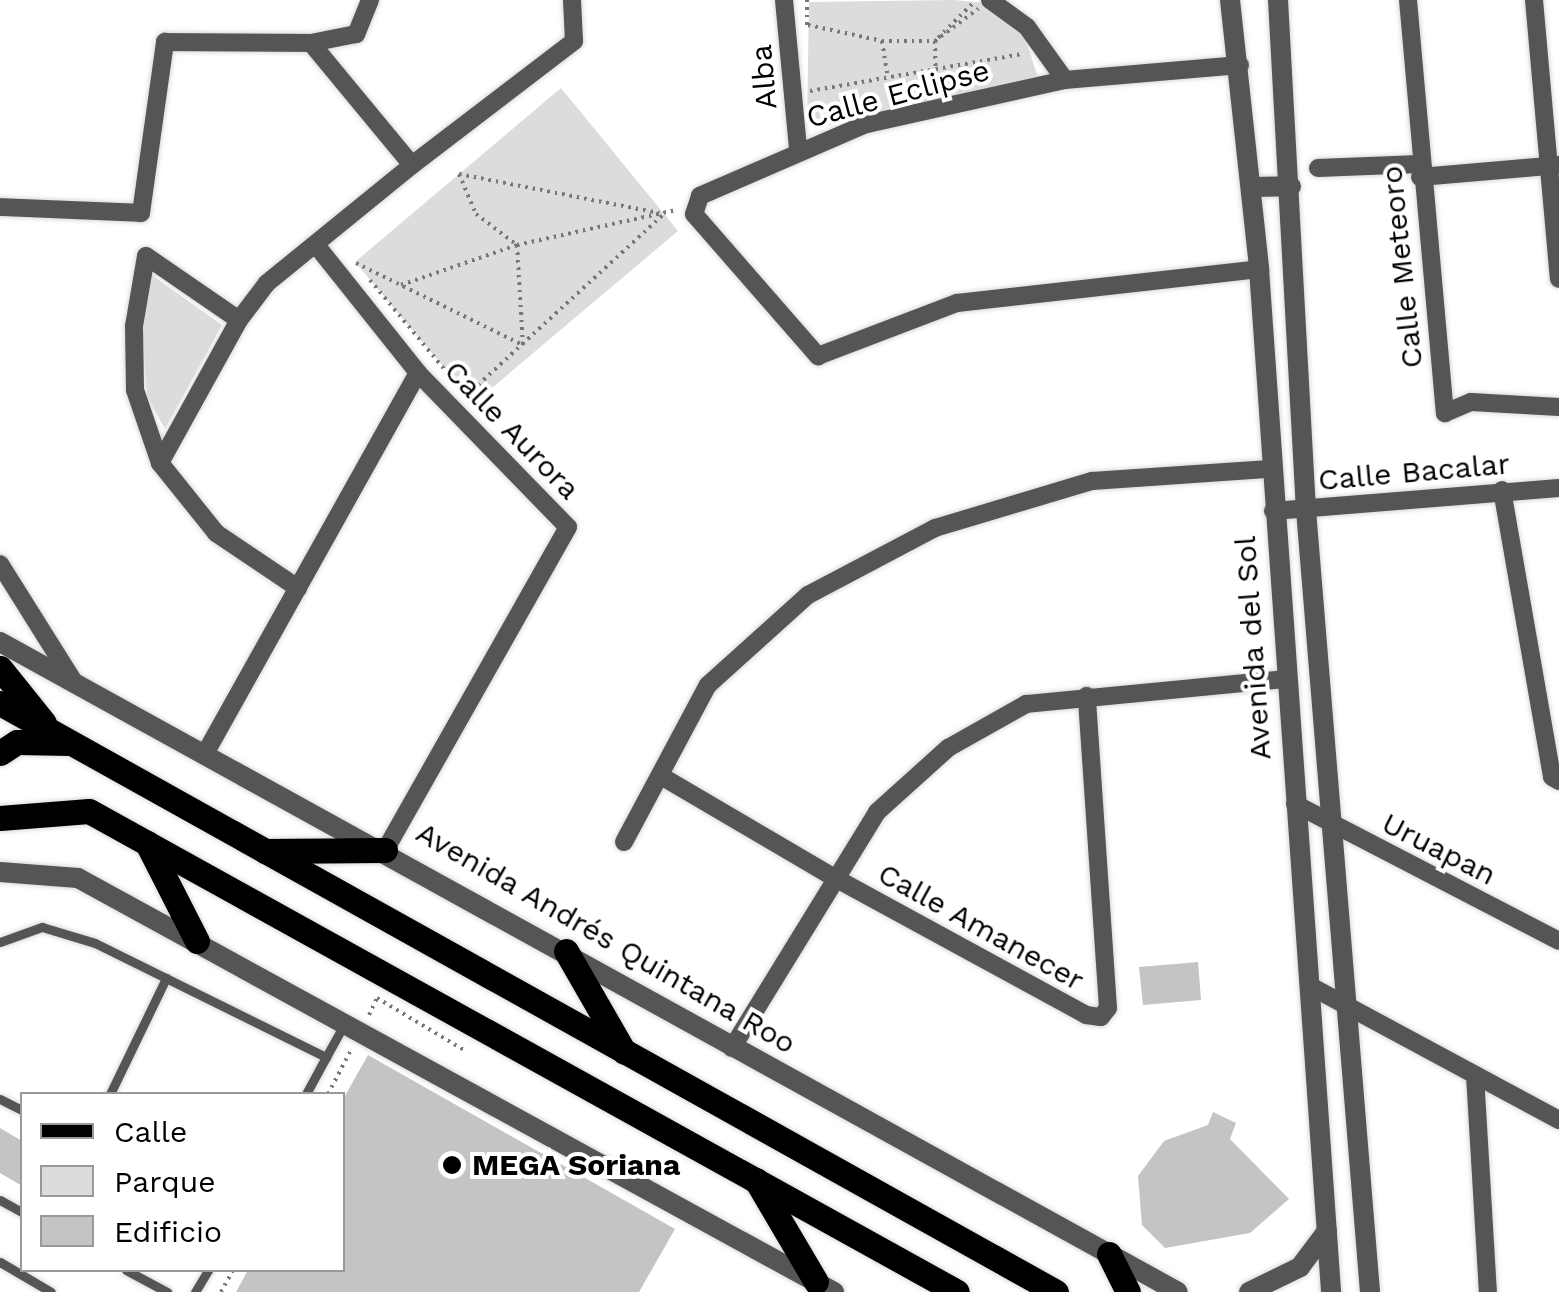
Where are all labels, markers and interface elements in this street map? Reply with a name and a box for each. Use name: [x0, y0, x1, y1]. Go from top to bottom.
street label: Alba: [743, 43, 785, 111]
street label: Calle Eclipse: [803, 52, 993, 136]
street label: Calle Meteoro: [1373, 164, 1431, 370]
street label: Calle Aurora: [437, 353, 587, 507]
street label: Calle Bacalar: [1317, 446, 1511, 498]
street label: Avenida del Sol: [1227, 534, 1279, 762]
street label: Uruapan: [1376, 805, 1502, 893]
street label: Avenida Andrés Quintana Roo: [409, 814, 803, 1062]
street label: Calle Amanecer: [871, 855, 1091, 999]
legend: [20, 1092, 345, 1272]
text: Calle: [114, 1114, 187, 1149]
place label: MEGA Soriana: [472, 1147, 681, 1183]
marker: MEGA Soriana: [441, 1154, 463, 1176]
text: Parque: [114, 1164, 216, 1199]
text: Edificio: [114, 1214, 222, 1249]

